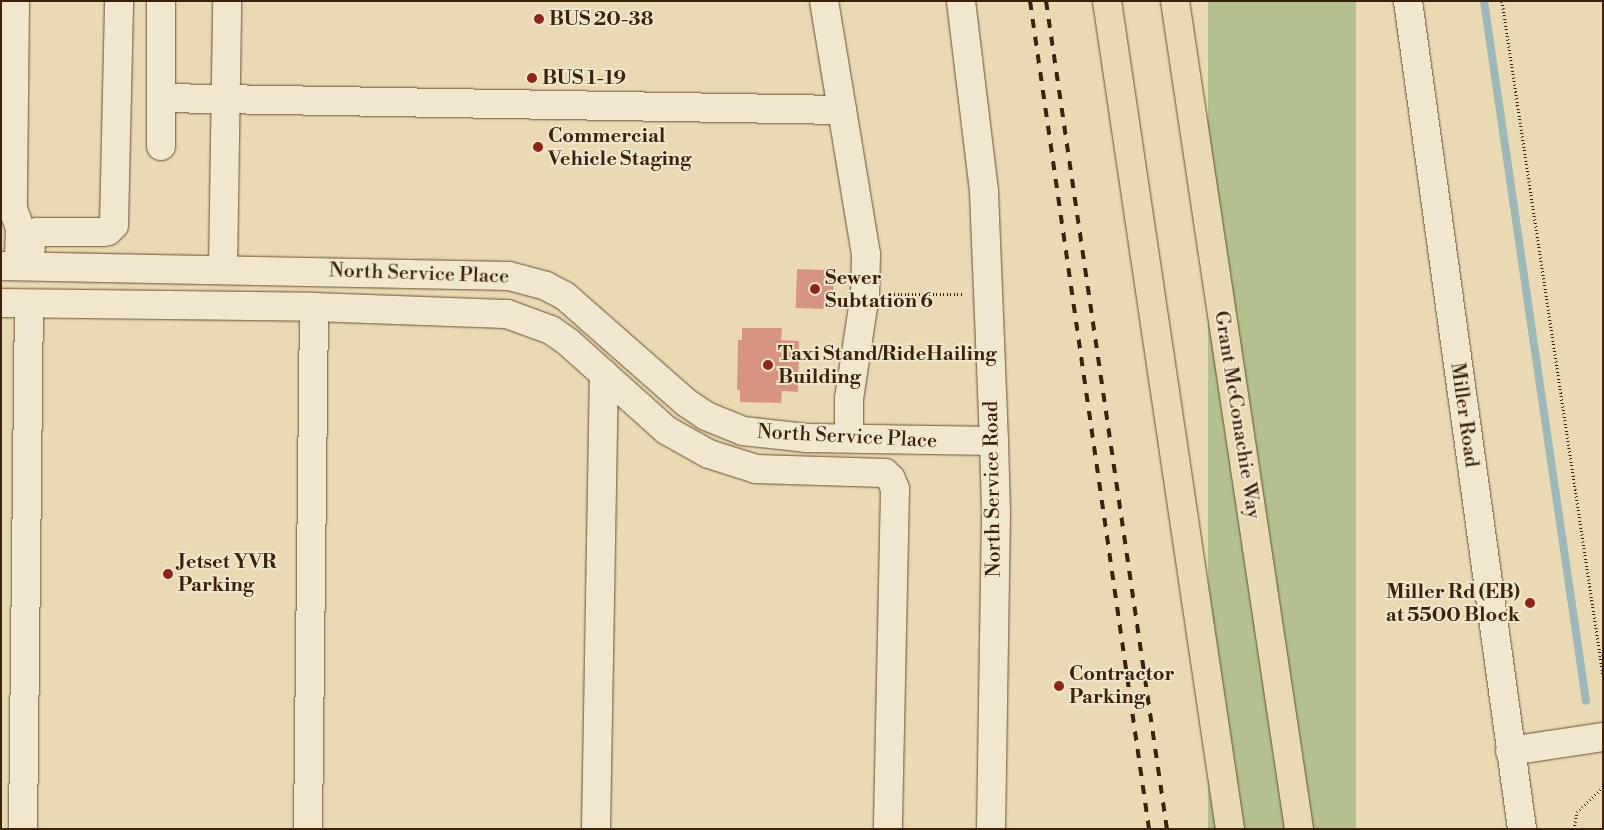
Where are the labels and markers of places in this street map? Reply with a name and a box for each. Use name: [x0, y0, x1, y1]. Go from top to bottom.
place label: BUS 20-38: [549, 7, 653, 31]
marker: BUS 20-38: [533, 13, 545, 25]
place label: BUS 1-19: [542, 66, 626, 90]
marker: BUS 1-19: [526, 72, 538, 84]
place label: Commercial Vehicle Staging: [548, 124, 691, 171]
marker: Commercial Vehicle Staging: [532, 141, 544, 153]
place label: Sewer Subtation 6: [825, 266, 933, 313]
marker: Sewer Subtation 6: [809, 283, 821, 295]
place label: Taxi Stand/RideHailing Building: [778, 342, 997, 389]
marker: Taxi Stand/RideHailing Building: [762, 359, 774, 371]
place label: Jetset YVR Parking: [178, 550, 277, 597]
marker: Jetset YVR Parking: [162, 568, 174, 580]
place label: Miller Rd (EB) at 5500 Block: [1386, 580, 1520, 627]
marker: Miller Rd (EB) at 5500 Block: [1524, 597, 1536, 609]
place label: Contractor Parking: [1069, 662, 1175, 709]
marker: Contractor Parking: [1053, 680, 1065, 692]

